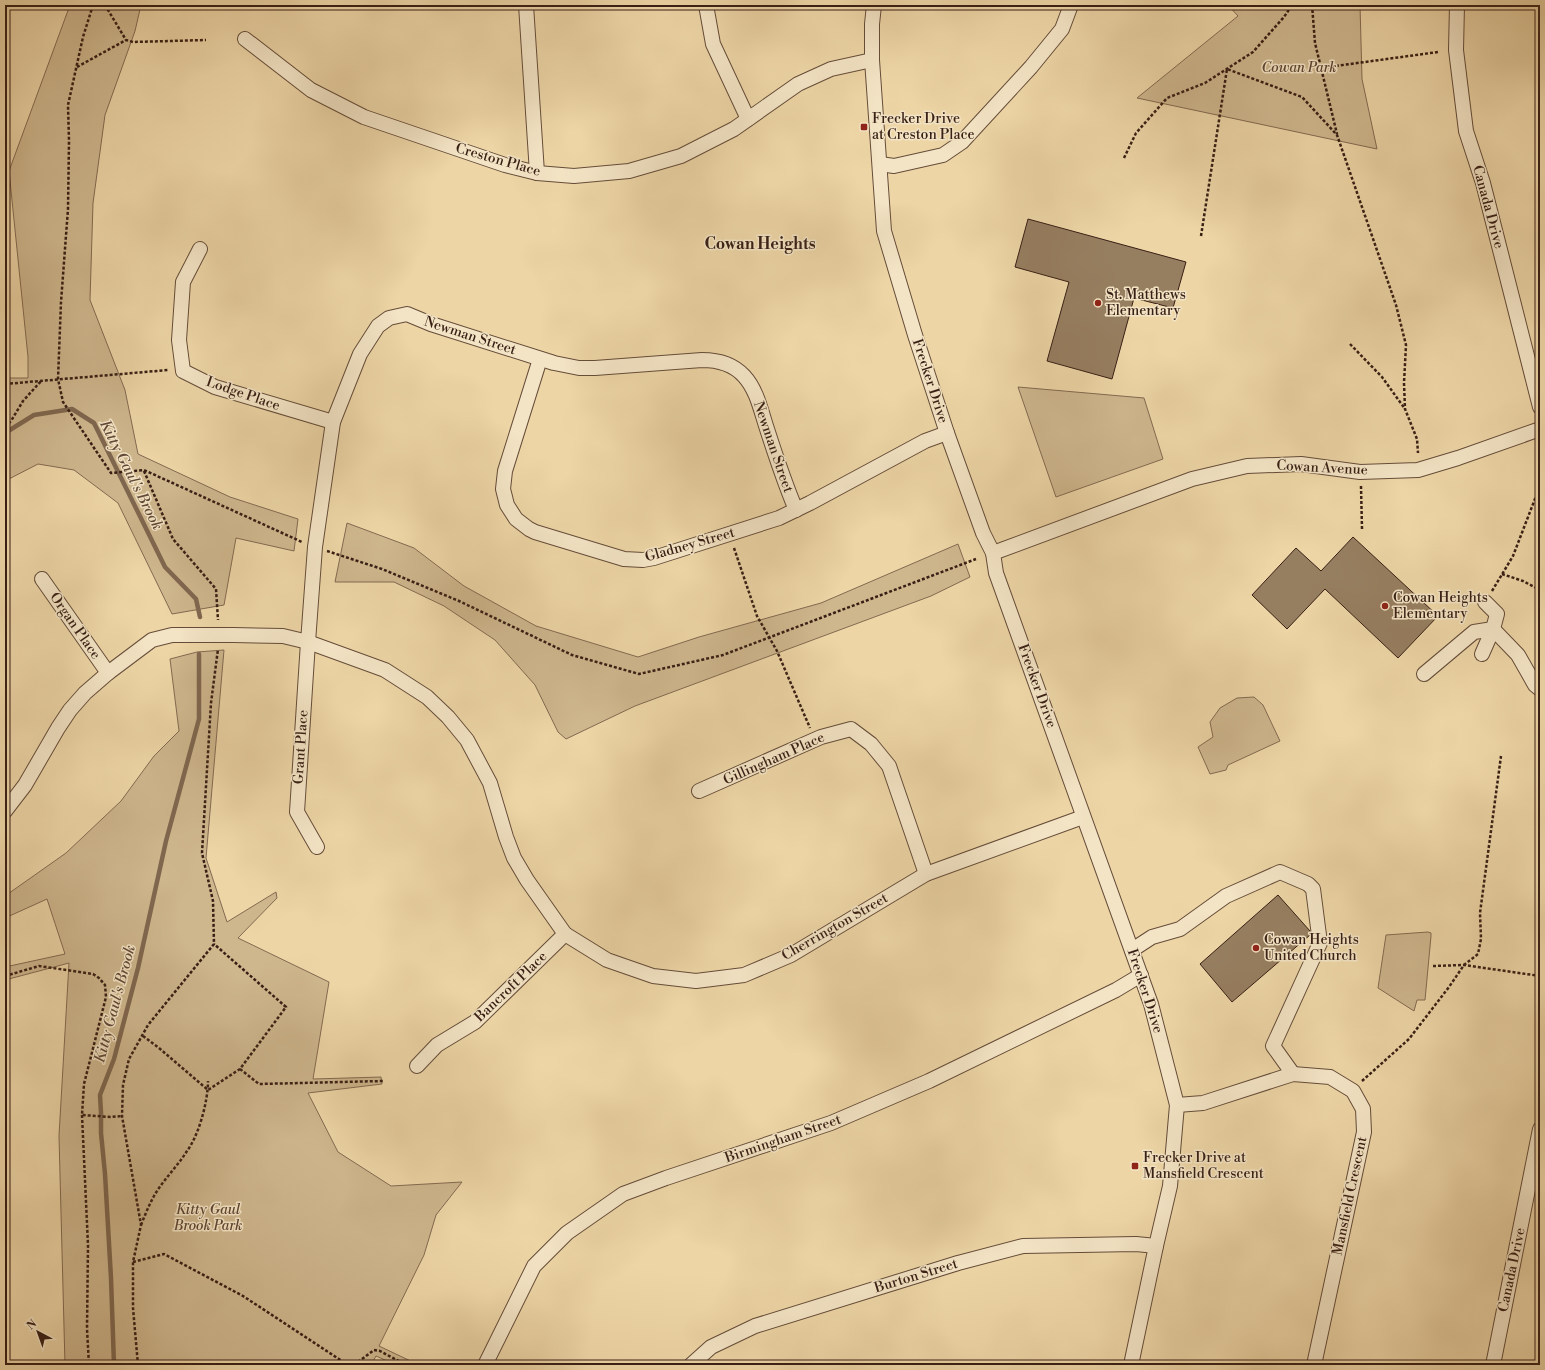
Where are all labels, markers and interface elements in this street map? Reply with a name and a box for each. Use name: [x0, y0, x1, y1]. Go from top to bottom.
park label: Cowan Park: [1262, 59, 1336, 77]
place label: Frecker Drive at Creston Place: [872, 110, 975, 144]
marker: Frecker Drive at Creston Place: [859, 122, 869, 132]
street label: Creston Place: [453, 139, 543, 181]
street label: Canada Drive: [1468, 163, 1508, 251]
district label: Cowan Heights: [704, 234, 816, 254]
place label: St. Matthews Elementary: [1106, 286, 1186, 320]
marker: St. Matthews Elementary: [1093, 298, 1103, 308]
street label: Newman Street: [422, 313, 518, 359]
street label: Frecker Drive: [908, 336, 952, 426]
street label: Lodge Place: [204, 373, 282, 415]
street label: Newman Street: [749, 399, 797, 495]
water label: Kitty Gaul's Brook: [95, 417, 167, 533]
street label: Cowan Avenue: [1276, 457, 1368, 479]
street label: Gladney Street: [643, 524, 737, 566]
street label: Organ Place: [45, 589, 105, 663]
place label: Cowan Heights Elementary: [1393, 589, 1488, 623]
marker: Cowan Heights Elementary: [1380, 601, 1390, 611]
street label: Frecker Drive: [1013, 642, 1061, 730]
street label: Grant Place: [289, 709, 313, 785]
street label: Gillingham Place: [721, 729, 827, 789]
street label: Cherrington Street: [779, 889, 891, 965]
place label: Cowan Heights United Church: [1264, 931, 1359, 965]
water label: Kitty Gaul's Brook: [90, 943, 140, 1065]
marker: Cowan Heights United Church: [1251, 943, 1261, 953]
street label: Frecker Drive: [1123, 946, 1167, 1036]
street label: Bancroft Place: [470, 948, 551, 1027]
street label: Birmingham Street: [722, 1111, 844, 1168]
street label: Mansfield Crescent: [1329, 1135, 1371, 1257]
place label: Frecker Drive at Mansfield Crescent: [1143, 1149, 1264, 1183]
marker: Frecker Drive at Mansfield Crescent: [1130, 1161, 1140, 1171]
park label: Kitty Gaul Brook Park: [173, 1201, 242, 1235]
street label: Canada Drive: [1494, 1226, 1530, 1314]
street label: Burton Street: [871, 1255, 960, 1297]
north arrow: [18, 1312, 58, 1352]
text: N: [24, 1317, 40, 1333]

